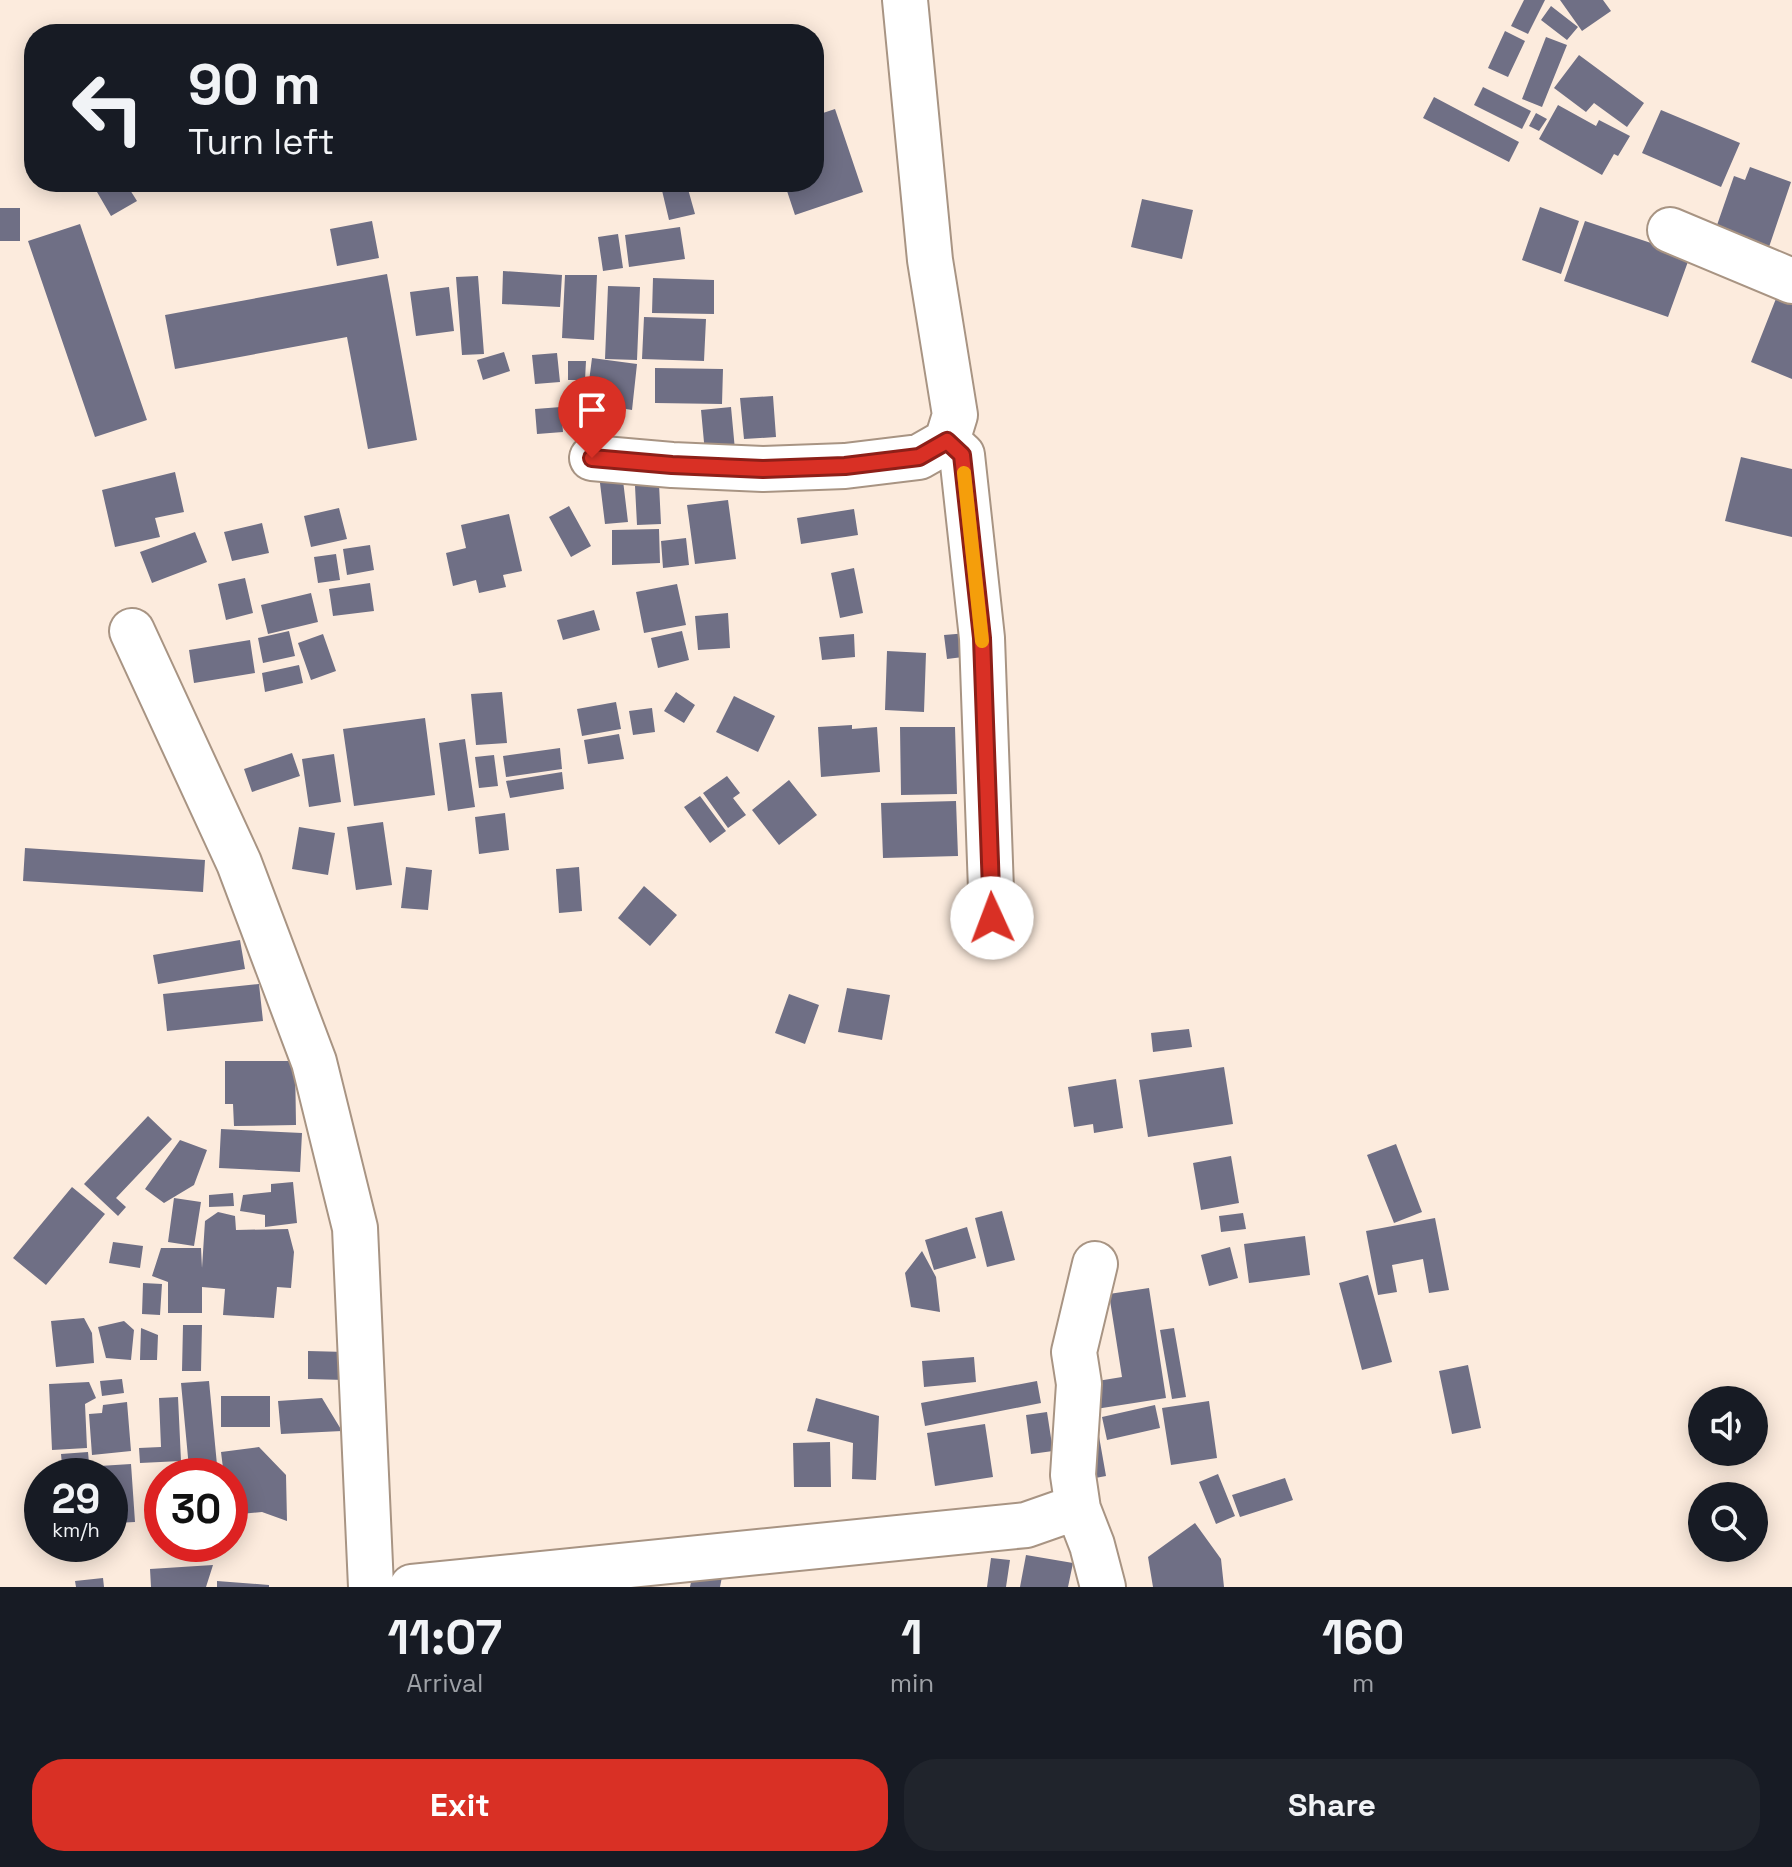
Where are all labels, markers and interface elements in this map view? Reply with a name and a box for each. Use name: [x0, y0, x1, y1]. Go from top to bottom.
text: 90 m: [188, 49, 321, 120]
icon: left: [56, 56, 160, 160]
text: Turn left: [188, 119, 335, 165]
pin: [558, 376, 626, 458]
icon: arrive: [570, 388, 614, 432]
position arrow: [950, 876, 1034, 960]
map controls: [1688, 1386, 1768, 1562]
button: sound: [1688, 1386, 1768, 1466]
speed limit sign: 30: [144, 1458, 248, 1562]
text: 29: [52, 1474, 100, 1525]
button: search: [1688, 1482, 1768, 1562]
text: km/h: [52, 1517, 100, 1543]
text: 11:07: [388, 1607, 502, 1668]
text: 1: [901, 1607, 923, 1668]
text: 160: [1322, 1607, 1404, 1668]
text: Arrival: [406, 1666, 483, 1700]
text: min: [890, 1666, 934, 1700]
text: m: [1352, 1666, 1374, 1700]
button: Exit: [32, 1759, 888, 1851]
button: Share: [904, 1759, 1760, 1851]

